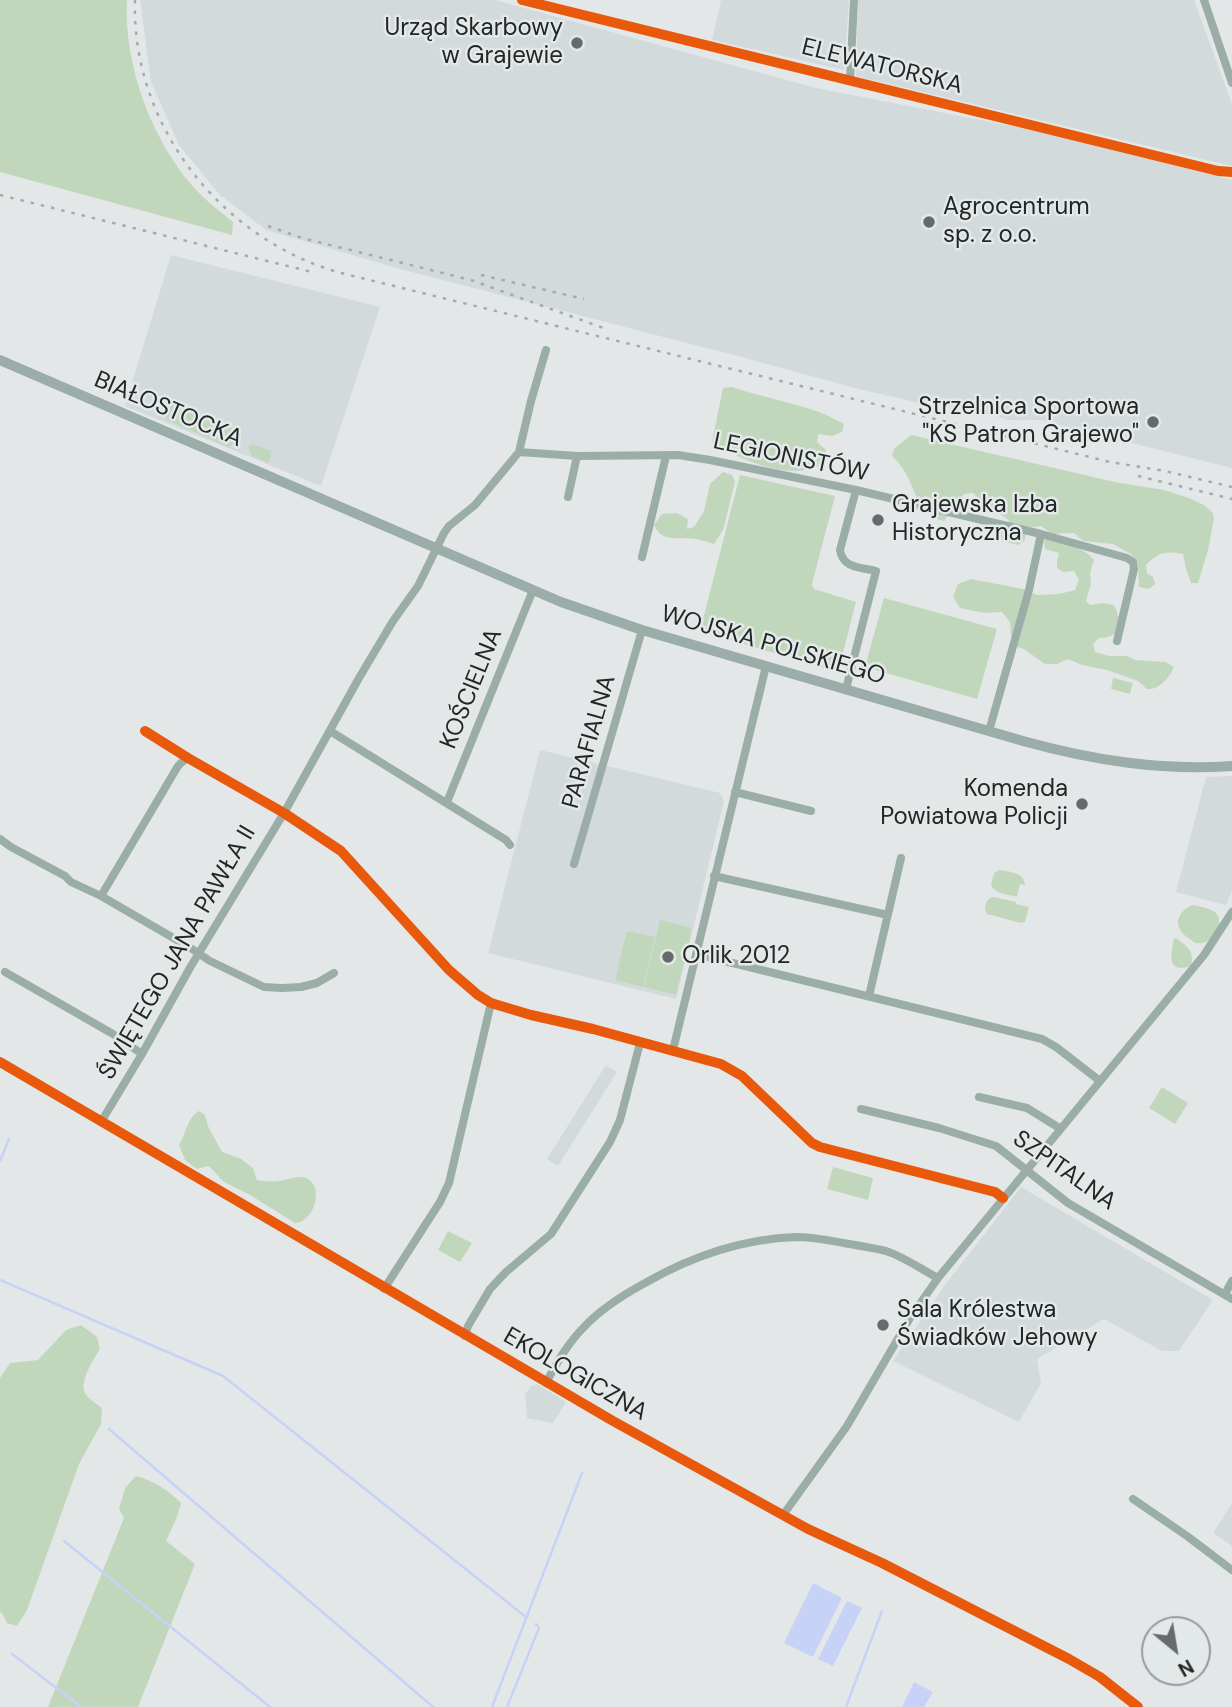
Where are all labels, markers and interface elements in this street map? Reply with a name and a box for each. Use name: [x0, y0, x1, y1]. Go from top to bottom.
place label: Urząd Skarbowy w Grajewie: [385, 15, 563, 71]
street label: ELEWATORSKA: [799, 33, 965, 101]
marker: Urząd Skarbowy w Grajewie: [569, 35, 585, 51]
place label: Agrocentrum sp. z o.o.: [943, 194, 1090, 250]
marker: Agrocentrum sp. z o.o.: [921, 214, 937, 230]
street label: BIAŁOSTOCKA: [90, 366, 246, 454]
place label: Strzelnica Sportowa "KS Patron Grajewo": [918, 394, 1139, 450]
marker: Strzelnica Sportowa "KS Patron Grajewo": [1145, 414, 1161, 430]
street label: LEGIONISTÓW: [711, 427, 871, 489]
place label: Grajewska Izba Historyczna: [892, 492, 1058, 548]
marker: Grajewska Izba Historyczna: [870, 512, 886, 528]
street label: WOJSKA POLSKIEGO: [658, 600, 888, 692]
street label: KOŚCIELNA: [435, 625, 509, 753]
street label: PARAFIALNA: [557, 672, 623, 812]
place label: Komenda Powiatowa Policji: [880, 776, 1068, 832]
marker: Komenda Powiatowa Policji: [1074, 796, 1090, 812]
street label: ŚWIĘTEGO JANA PAWŁA II: [93, 821, 263, 1085]
place label: Orlik 2012: [682, 943, 790, 971]
marker: Orlik 2012: [660, 949, 676, 965]
street label: SZPITALNA: [1007, 1125, 1121, 1217]
place label: Sala Królestwa Świadków Jehowy: [897, 1297, 1098, 1353]
marker: Sala Królestwa Świadków Jehowy: [875, 1317, 891, 1333]
street label: EKOLOGICZNA: [498, 1322, 652, 1428]
north arrow: [1141, 1616, 1211, 1686]
text: N: [1174, 1654, 1198, 1682]

